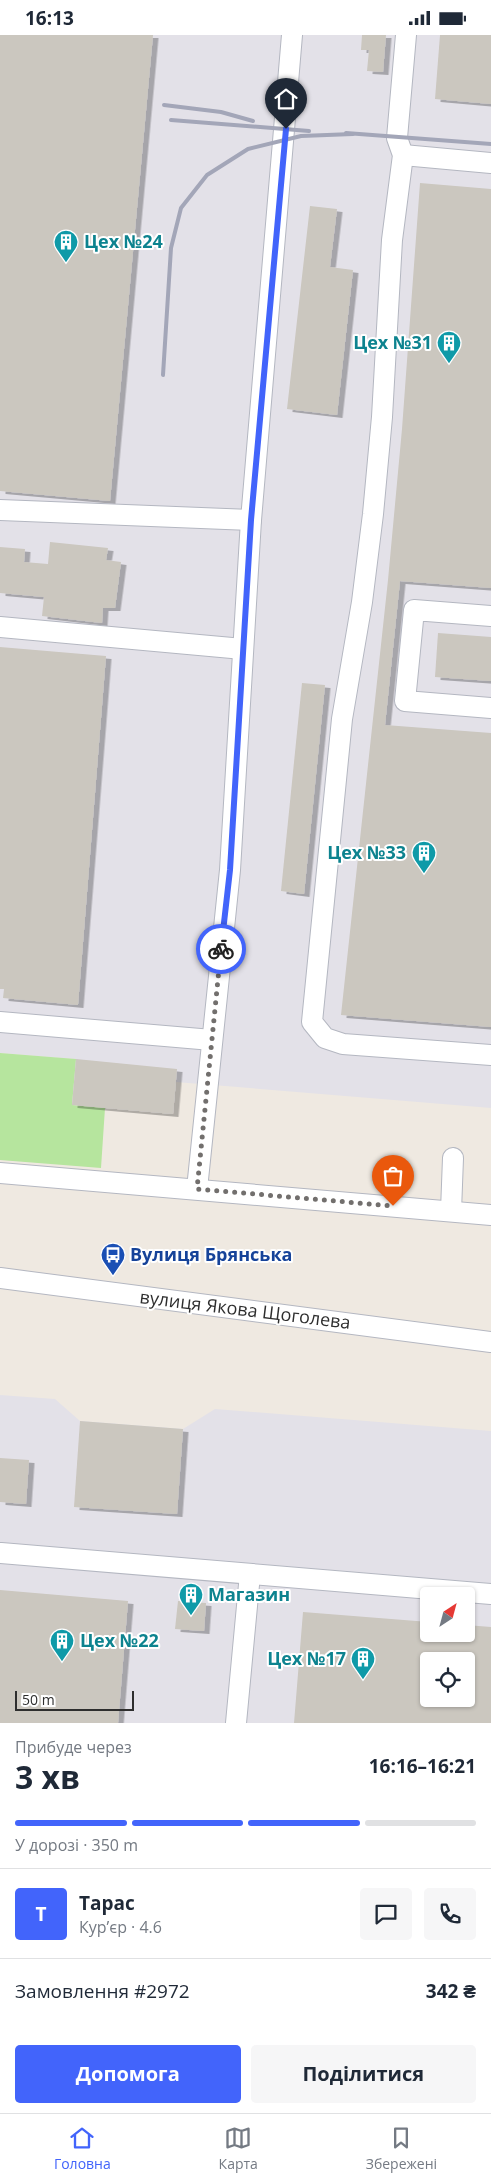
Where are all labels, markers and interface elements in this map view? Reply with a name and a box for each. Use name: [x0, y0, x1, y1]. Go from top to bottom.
text: 16:13: [25, 5, 74, 31]
pin: [265, 78, 307, 129]
icon: home: [272, 85, 300, 113]
building icon: Цех №24: [53, 229, 79, 263]
place label: Цех №24: [84, 229, 163, 253]
place label: Цех №31: [353, 330, 432, 354]
building icon: Цех №31: [436, 330, 462, 364]
place label: Цех №33: [327, 840, 406, 864]
building icon: Цех №33: [411, 840, 437, 874]
courier: [196, 924, 246, 974]
icon: bike: [207, 935, 235, 963]
pin: [372, 1155, 414, 1206]
icon: bag: [379, 1162, 407, 1190]
bus stop icon: Вулиця Брянська: [100, 1242, 126, 1276]
place label: Вулиця Брянська: [130, 1242, 292, 1266]
street label: вулиця Якова Щоголева: [138, 1284, 352, 1334]
building icon: Магазин: [178, 1582, 204, 1616]
place label: Магазин: [208, 1582, 290, 1606]
north arrow: [420, 1587, 475, 1643]
map controls: [420, 1587, 475, 1707]
building icon: Цех №22: [49, 1628, 75, 1662]
place label: Цех №22: [80, 1628, 159, 1652]
place label: Цех №17: [267, 1646, 346, 1670]
building icon: Цех №17: [350, 1646, 376, 1680]
button: locate: [420, 1652, 475, 1707]
scale bar: [15, 1688, 134, 1711]
text: 50 m: [22, 1690, 55, 1709]
text: Прибуде через: [15, 1736, 132, 1758]
text: 16:16–16:21: [369, 1753, 476, 1779]
text: 3 хв: [15, 1755, 80, 1798]
text: У дорозі · 350 m: [15, 1834, 138, 1856]
button: chat: [360, 1888, 412, 1940]
button: phone: [424, 1888, 476, 1940]
text: Тарас: [79, 1890, 135, 1916]
text: Т: [35, 1901, 47, 1927]
text: Кур’єр · 4.6: [79, 1916, 162, 1938]
text: Замовлення #2972: [15, 1978, 190, 2004]
text: 342 ₴: [426, 1978, 476, 2004]
button: Допомога: [15, 2045, 241, 2103]
button: Поділитися: [251, 2045, 476, 2103]
tab: Головна: [54, 2124, 111, 2173]
tab: Карта: [219, 2124, 258, 2173]
tab: Збережені: [366, 2124, 437, 2173]

